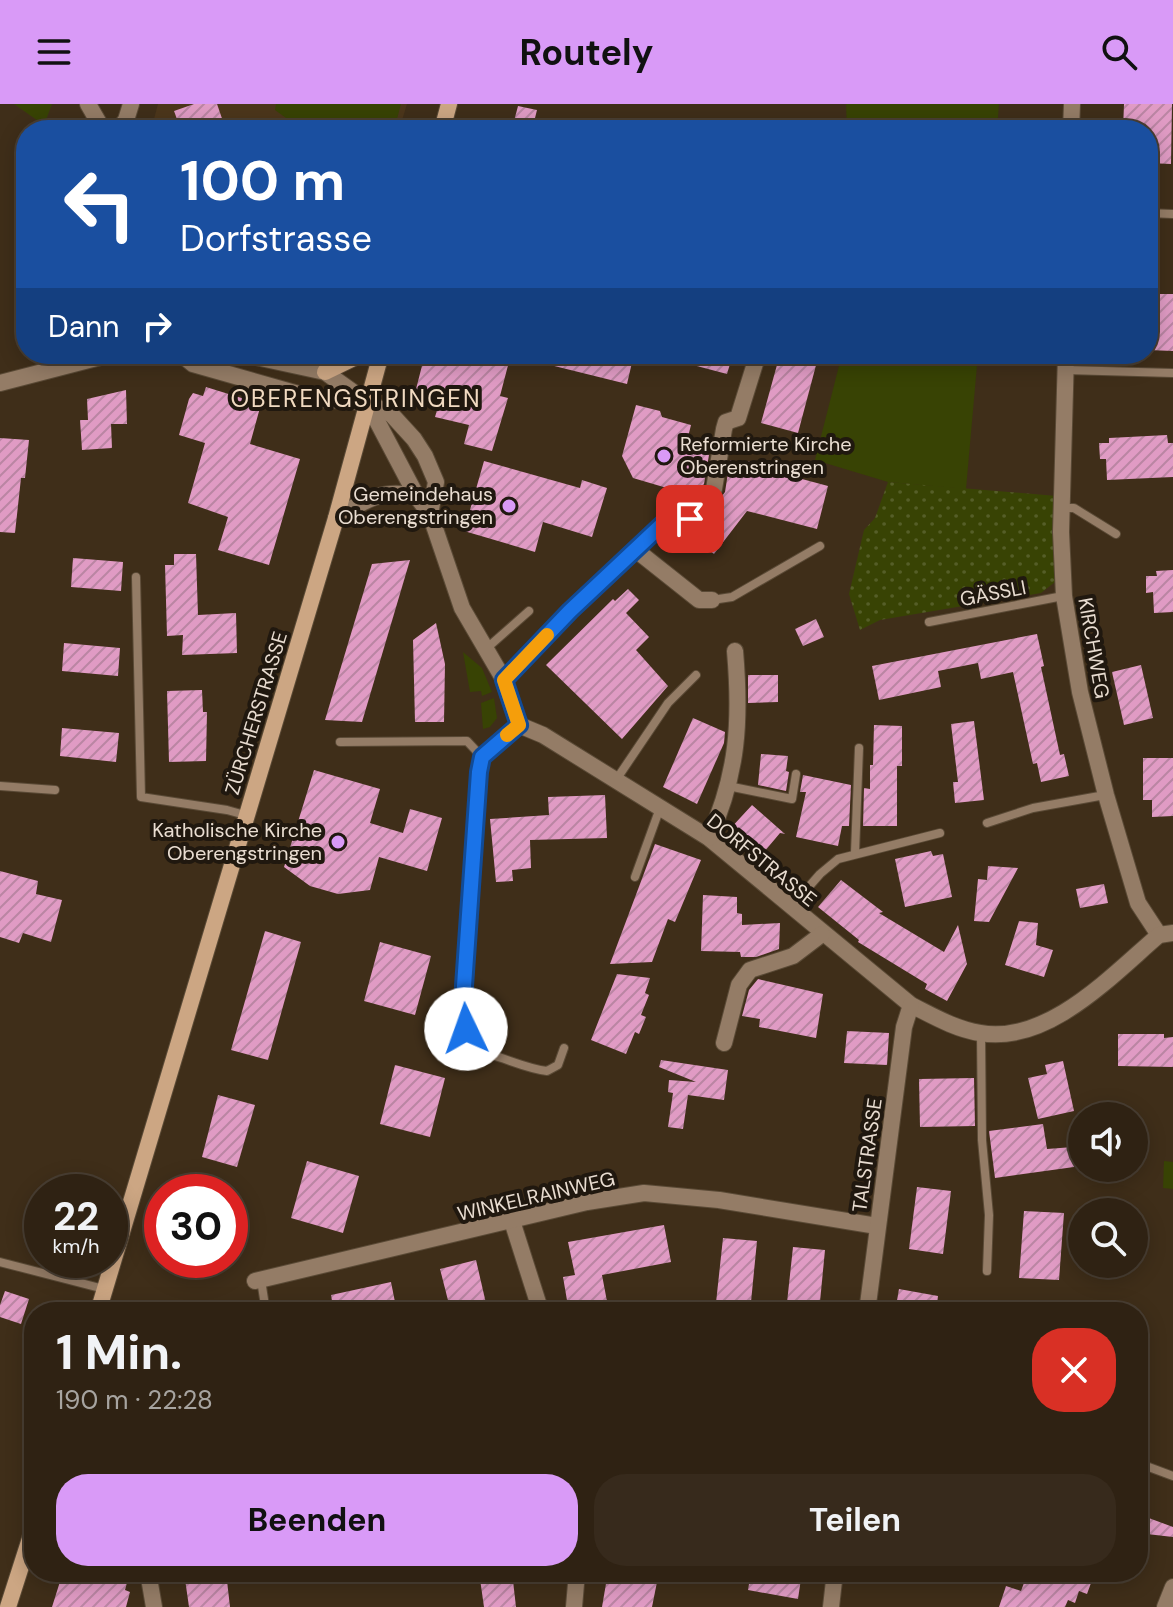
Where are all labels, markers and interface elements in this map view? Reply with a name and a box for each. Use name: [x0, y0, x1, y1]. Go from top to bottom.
text: Routely: [520, 29, 653, 76]
icon: menu: [32, 30, 76, 74]
icon: search: [1097, 30, 1141, 74]
text: 100 m: [180, 144, 345, 217]
icon: left: [48, 152, 152, 256]
text: Dorfstrasse: [180, 215, 372, 262]
icon: right: [135, 304, 179, 348]
text: Dann: [48, 307, 119, 346]
district label: OBERENGSTRINGEN: [231, 383, 481, 414]
place label: Reformierte Kirche Oberenstringen: [680, 431, 852, 480]
marker: Reformierte Kirche Oberenstringen: [655, 447, 673, 465]
place label: Gemeindehaus Oberengstringen: [338, 481, 493, 530]
pin: [656, 485, 724, 553]
marker: Gemeindehaus Oberengstringen: [500, 497, 518, 515]
icon: arrive: [668, 497, 712, 541]
street label: GÄSSLI: [958, 574, 1028, 612]
street label: KIRCHWEG: [1072, 596, 1116, 700]
street label: ZÜRCHERSTRASSE: [219, 628, 293, 798]
street label: DORFSTRASSE: [702, 808, 822, 912]
place label: Katholische Kirche Oberengstringen: [152, 817, 322, 866]
marker: Katholische Kirche Oberengstringen: [329, 833, 347, 851]
position arrow: [424, 987, 508, 1071]
street label: TALSTRASSE: [846, 1096, 888, 1214]
map controls: [1068, 1102, 1148, 1278]
button: sound: [1068, 1102, 1148, 1182]
street label: WINKELRAINWEG: [455, 1165, 617, 1227]
speed limit sign: 30: [144, 1174, 248, 1278]
text: 22: [53, 1190, 99, 1242]
button: search: [1068, 1198, 1148, 1278]
text: km/h: [52, 1233, 100, 1259]
text: 1 Min.: [56, 1321, 182, 1384]
button: close: [1032, 1328, 1116, 1412]
text: 190 m · 22:28: [56, 1383, 213, 1417]
button: Beenden: [56, 1474, 578, 1566]
button: Teilen: [594, 1474, 1116, 1566]

